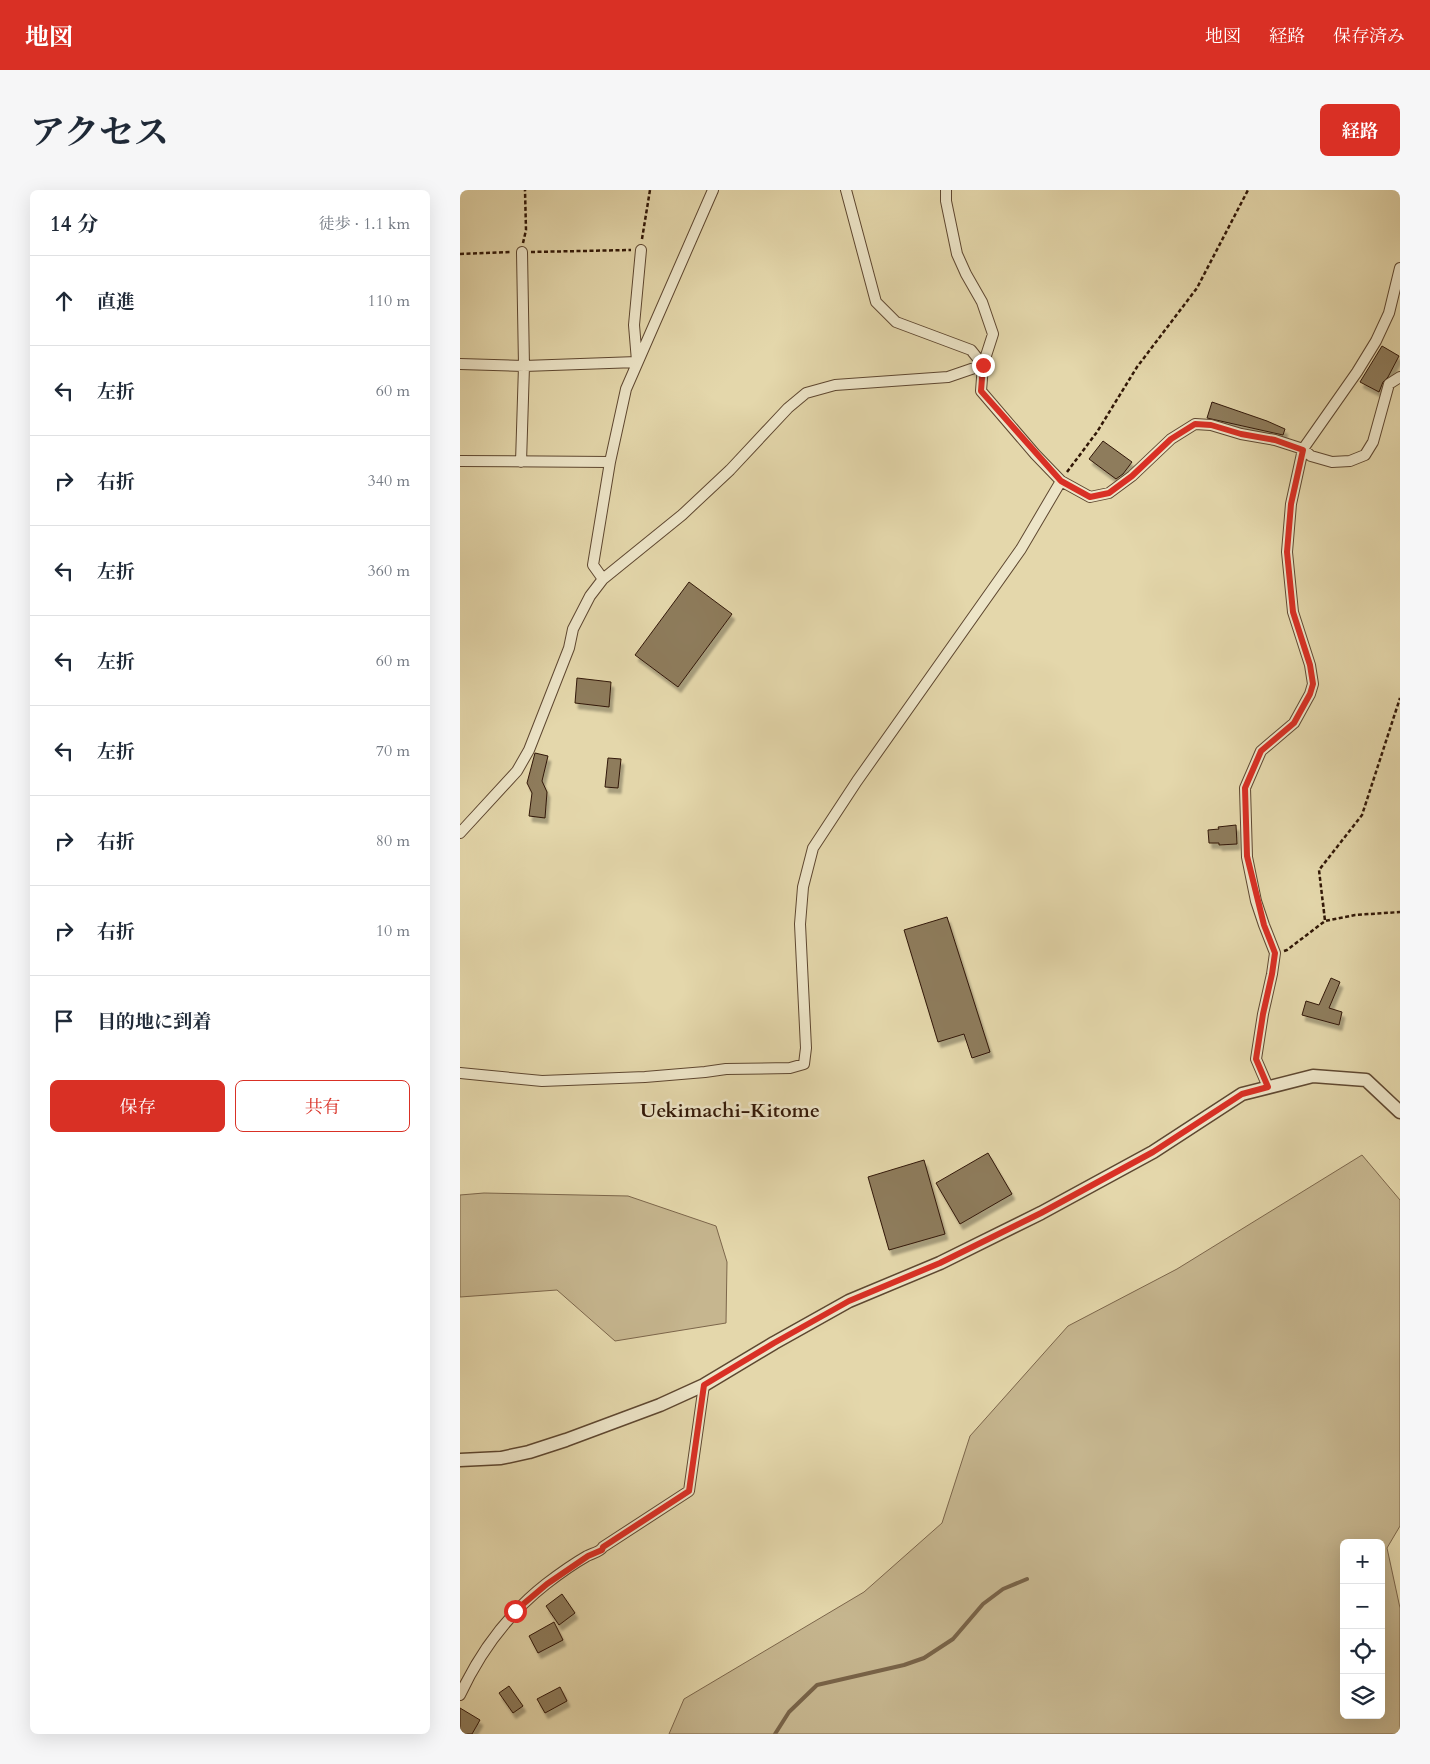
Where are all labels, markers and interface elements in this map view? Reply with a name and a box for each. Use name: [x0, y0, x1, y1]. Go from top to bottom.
text: 地図: [25, 21, 73, 54]
text: 地図: [1205, 24, 1241, 49]
text: 経路: [1269, 24, 1305, 49]
text: 保存済み: [1333, 24, 1405, 49]
button: 経路: [1320, 104, 1400, 156]
text: アクセス: [30, 109, 169, 157]
text: 14 分: [50, 210, 98, 239]
text: 徒歩 · 1.1 km: [318, 213, 410, 235]
icon: ahead: [50, 287, 78, 315]
text: 直進: [97, 289, 135, 315]
text: 110 m: [368, 290, 410, 312]
route end: [972, 354, 995, 377]
icon: left: [50, 377, 78, 405]
text: 左折: [97, 379, 135, 405]
text: 60 m: [376, 380, 410, 402]
icon: right: [50, 467, 78, 495]
text: 右折: [97, 469, 135, 495]
text: 340 m: [368, 470, 410, 492]
icon: left: [50, 557, 78, 585]
text: 左折: [97, 559, 135, 585]
text: 360 m: [368, 560, 410, 582]
icon: left: [50, 647, 78, 675]
text: 左折: [97, 649, 135, 675]
text: 60 m: [376, 650, 410, 672]
icon: left: [50, 737, 78, 765]
text: 左折: [97, 739, 135, 765]
text: 70 m: [376, 740, 410, 762]
icon: right: [50, 827, 78, 855]
text: 右折: [97, 829, 135, 855]
text: 80 m: [376, 830, 410, 852]
icon: right: [50, 917, 78, 945]
text: 右折: [97, 919, 135, 945]
text: 10 m: [376, 920, 410, 942]
icon: arrive: [50, 1007, 78, 1035]
text: 目的地に到着: [97, 1009, 211, 1035]
button: 保存: [50, 1080, 225, 1132]
button: 共有: [235, 1080, 410, 1132]
district label: Uekimachi-Kitome: [640, 1097, 820, 1124]
map controls: [1340, 1539, 1385, 1719]
button: +: [1340, 1539, 1385, 1584]
button: −: [1340, 1584, 1385, 1629]
route start: [504, 1600, 527, 1623]
button: locate: [1340, 1629, 1385, 1674]
button: layers: [1340, 1674, 1385, 1719]

